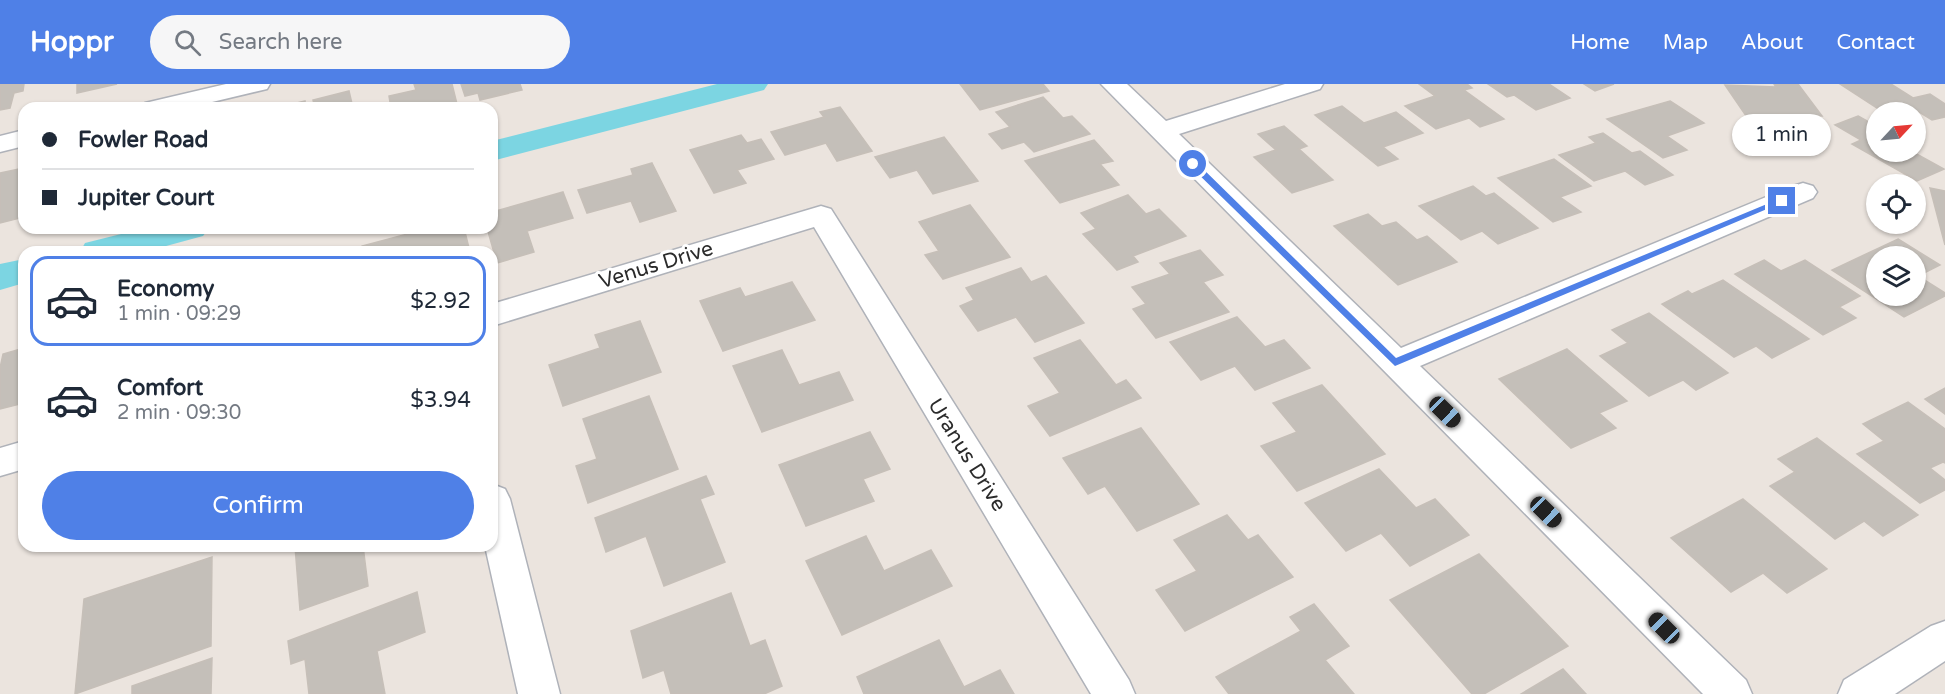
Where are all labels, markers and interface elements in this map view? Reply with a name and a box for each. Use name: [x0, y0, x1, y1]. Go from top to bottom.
search box: [150, 15, 570, 69]
text: Hoppr: [30, 25, 114, 59]
icon: search: [171, 26, 204, 59]
text: Search here: [219, 29, 343, 55]
text: Home: [1570, 30, 1630, 55]
text: Map: [1663, 30, 1708, 55]
text: About: [1741, 30, 1803, 55]
text: Contact: [1836, 30, 1915, 55]
north arrow: [1866, 102, 1926, 162]
map controls: [1866, 102, 1926, 306]
callout: 1 min: [1732, 114, 1832, 156]
text: 1 min: [1755, 123, 1808, 147]
text: Fowler Road: [78, 127, 209, 153]
route start: [1179, 150, 1206, 177]
button: locate: [1866, 174, 1926, 234]
text: Jupiter Court: [78, 185, 214, 211]
route end: [1768, 187, 1795, 214]
street label: Venus Drive: [596, 236, 716, 294]
button: layers: [1866, 246, 1926, 306]
icon: car: [45, 274, 99, 328]
text: Economy: [117, 276, 214, 302]
text: $2.92: [410, 288, 471, 314]
text: 1 min · 09:29: [117, 302, 241, 326]
icon: car: [45, 373, 99, 427]
text: Comfort: [117, 375, 203, 401]
text: $3.94: [410, 387, 471, 413]
car: [1426, 393, 1464, 431]
street label: Uranus Drive: [922, 394, 1012, 516]
text: 2 min · 09:30: [117, 401, 241, 425]
button: Confirm: [42, 471, 474, 540]
car: [1527, 493, 1565, 531]
car: [1645, 609, 1683, 647]

